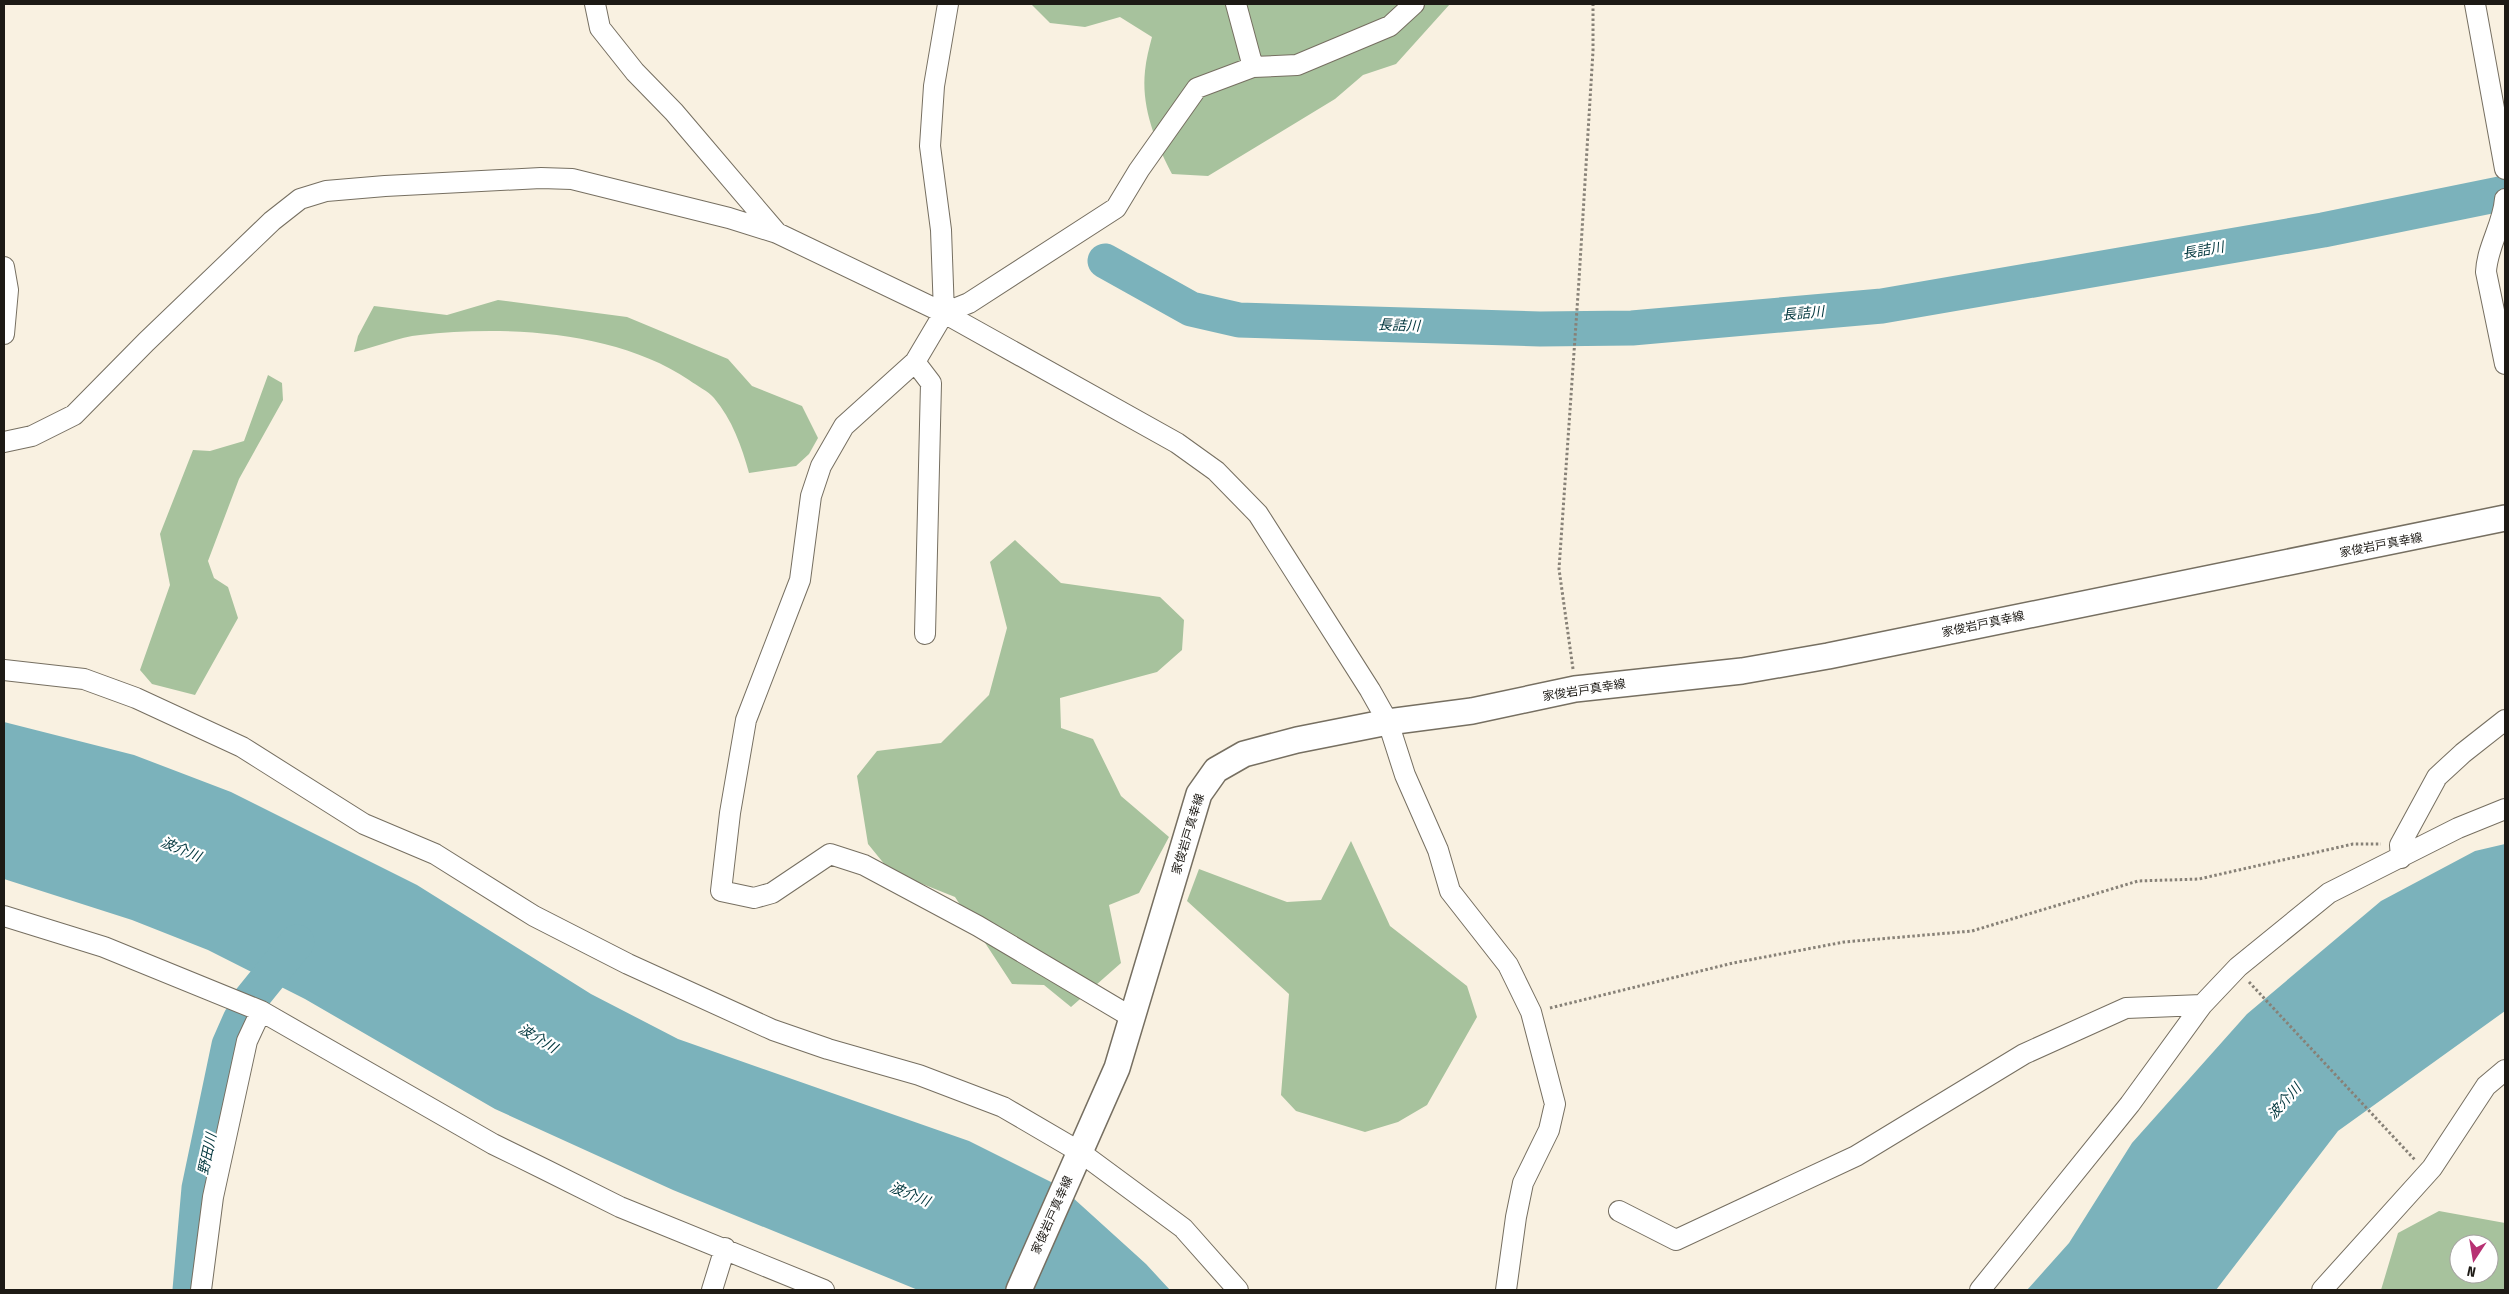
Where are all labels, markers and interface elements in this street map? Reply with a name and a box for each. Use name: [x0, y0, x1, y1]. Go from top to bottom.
water label: 長詰川: [2181, 238, 2227, 263]
water label: 長詰川: [1781, 303, 1827, 324]
water label: 長詰川: [1378, 316, 1422, 335]
street label: 家俊岩戸真幸線: [2338, 530, 2424, 560]
street label: 家俊岩戸真幸線: [1940, 608, 2026, 640]
street label: 家俊岩戸真幸線: [1541, 677, 1627, 703]
street label: 家俊岩戸真幸線: [1169, 792, 1207, 876]
water label: 波介川: [158, 833, 205, 866]
water label: 波介川: [515, 1020, 562, 1058]
water label: 波介川: [2264, 1079, 2306, 1123]
water label: 野田川: [195, 1130, 221, 1176]
street label: 家俊岩戸真幸線: [1029, 1174, 1075, 1256]
water label: 波介川: [887, 1179, 934, 1211]
north arrow: [2449, 1234, 2499, 1284]
text: N: [2466, 1262, 2477, 1280]

